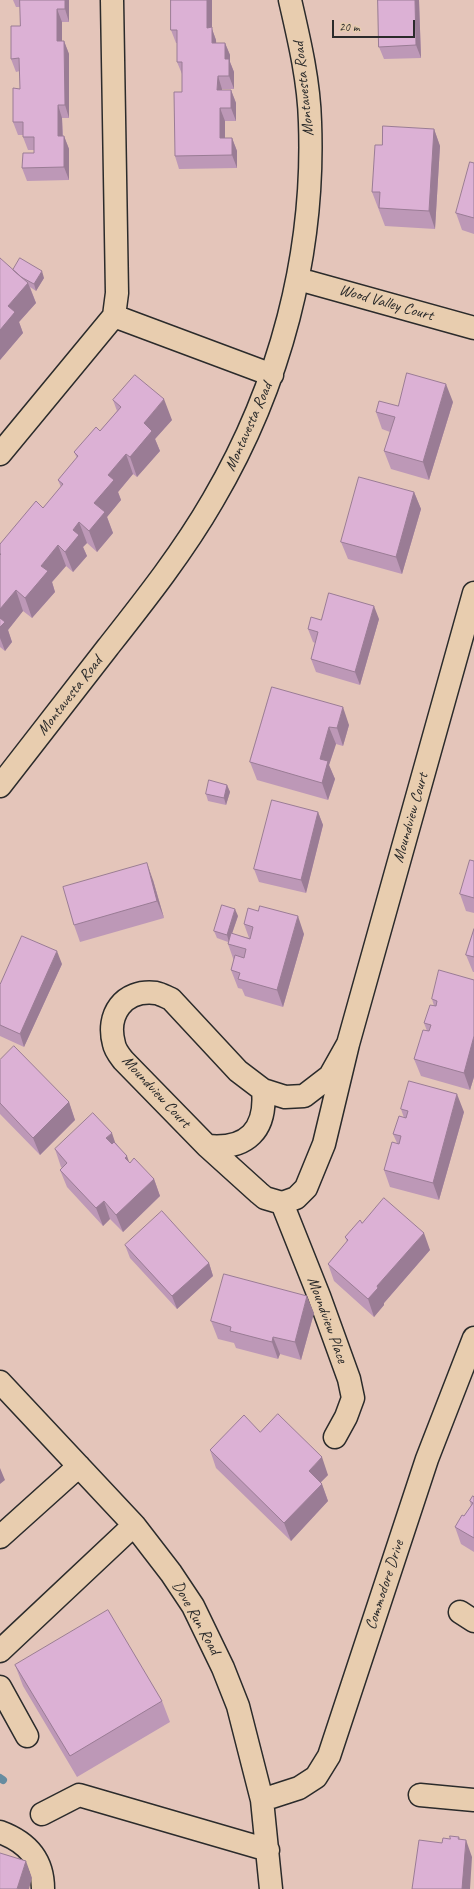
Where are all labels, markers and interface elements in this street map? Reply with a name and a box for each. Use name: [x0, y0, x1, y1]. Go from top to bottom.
scale bar: [334, 12, 417, 38]
text: 20 m: [339, 19, 359, 35]
street label: Montavesta Road: [289, 41, 319, 137]
street label: Wood Valley Court: [337, 280, 435, 326]
street label: Montavesta Road: [221, 380, 277, 474]
street label: Montavesta Road: [33, 653, 107, 739]
street label: Moundview Court: [389, 771, 433, 865]
street label: Moundview Court: [117, 1052, 195, 1132]
street label: Moundview Place: [303, 1274, 351, 1366]
street label: Commodore Drive: [361, 1538, 409, 1632]
street label: Dove Run Road: [168, 1578, 224, 1658]

